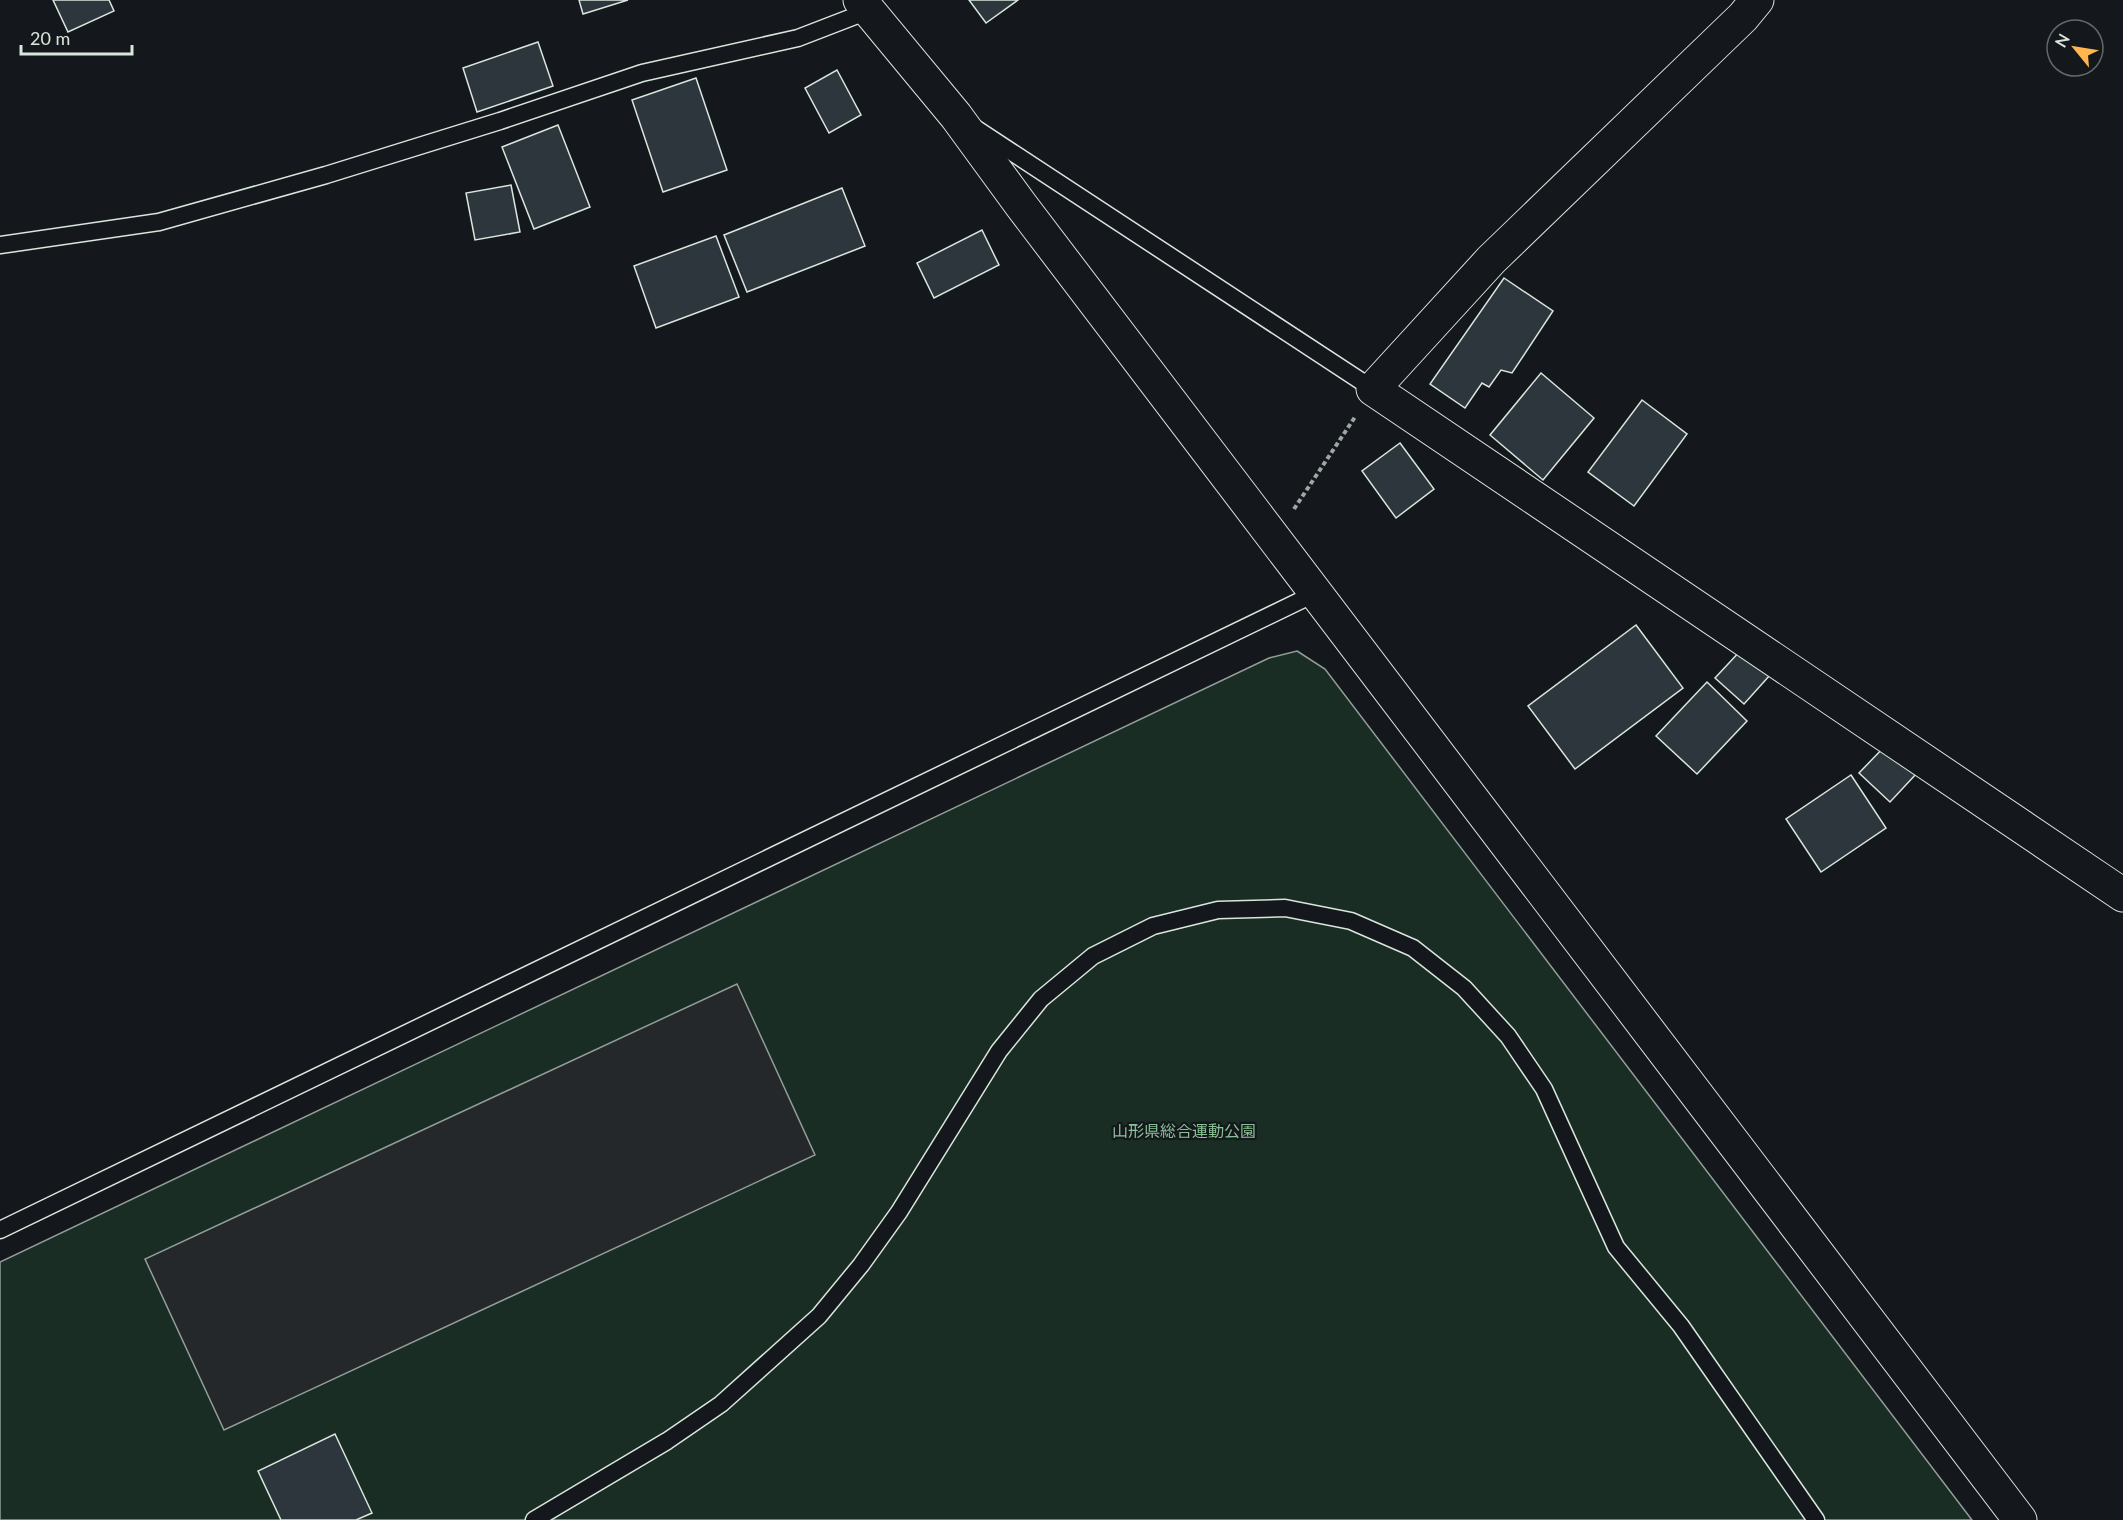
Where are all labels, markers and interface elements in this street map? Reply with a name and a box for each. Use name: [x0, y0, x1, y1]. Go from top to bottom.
scale bar: [21, 18, 132, 56]
north arrow: [2045, 18, 2105, 78]
text: 20 m: [30, 27, 70, 49]
text: N: [2050, 30, 2073, 50]
park label: 山形県総合運動公園: [1112, 1121, 1256, 1140]

